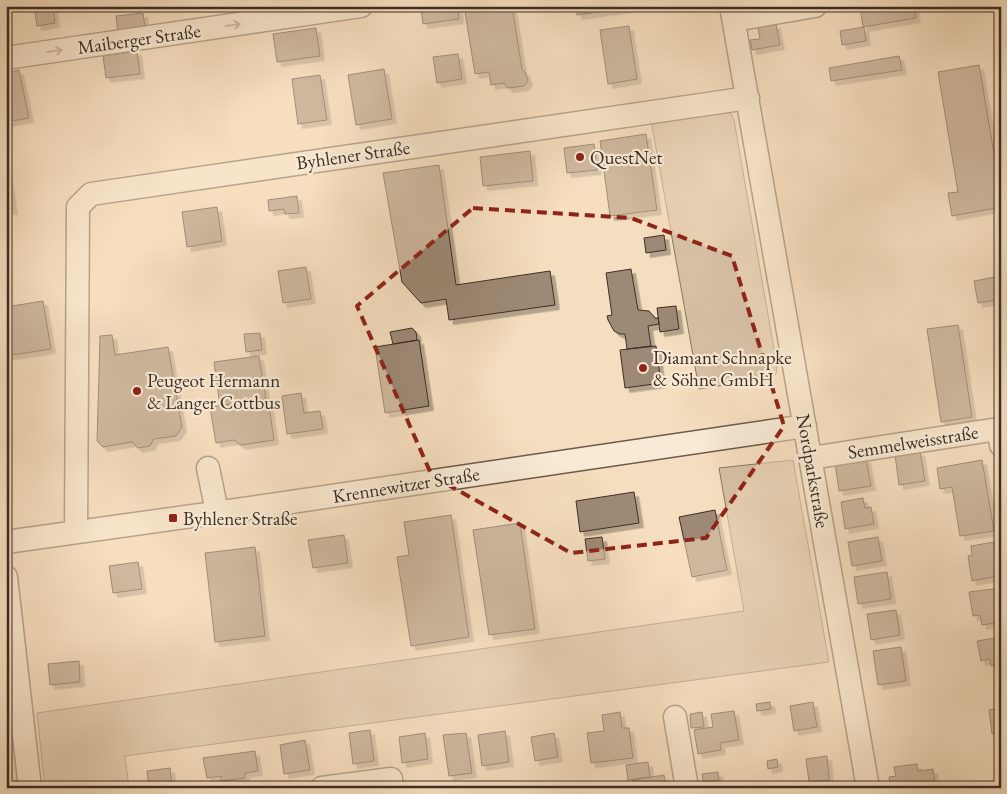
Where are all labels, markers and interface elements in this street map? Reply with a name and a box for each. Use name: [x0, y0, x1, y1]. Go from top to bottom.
street label: Maiberger Straße: [76, 18, 202, 60]
one-way arrow: [224, 20, 240, 30]
one-way arrow: [46, 46, 62, 56]
street label: Byhlener Straße: [295, 135, 411, 175]
place label: QuestNet: [590, 145, 662, 170]
marker: QuestNet: [574, 151, 586, 163]
place label: Diamant Schnapke & Söhne GmbH: [653, 345, 792, 392]
marker: Diamant Schnapke & Söhne GmbH: [637, 362, 649, 374]
place label: Peugeot Hermann & Langer Cottbus: [147, 368, 280, 415]
marker: Peugeot Hermann & Langer Cottbus: [131, 385, 143, 397]
street label: Nordparkstraße: [791, 412, 835, 530]
street label: Semmelweisstraße: [846, 419, 980, 465]
street label: Krennewitzer Straße: [331, 461, 481, 509]
place label: Byhlener Straße: [183, 506, 298, 531]
marker: Byhlener Straße: [167, 512, 179, 524]

